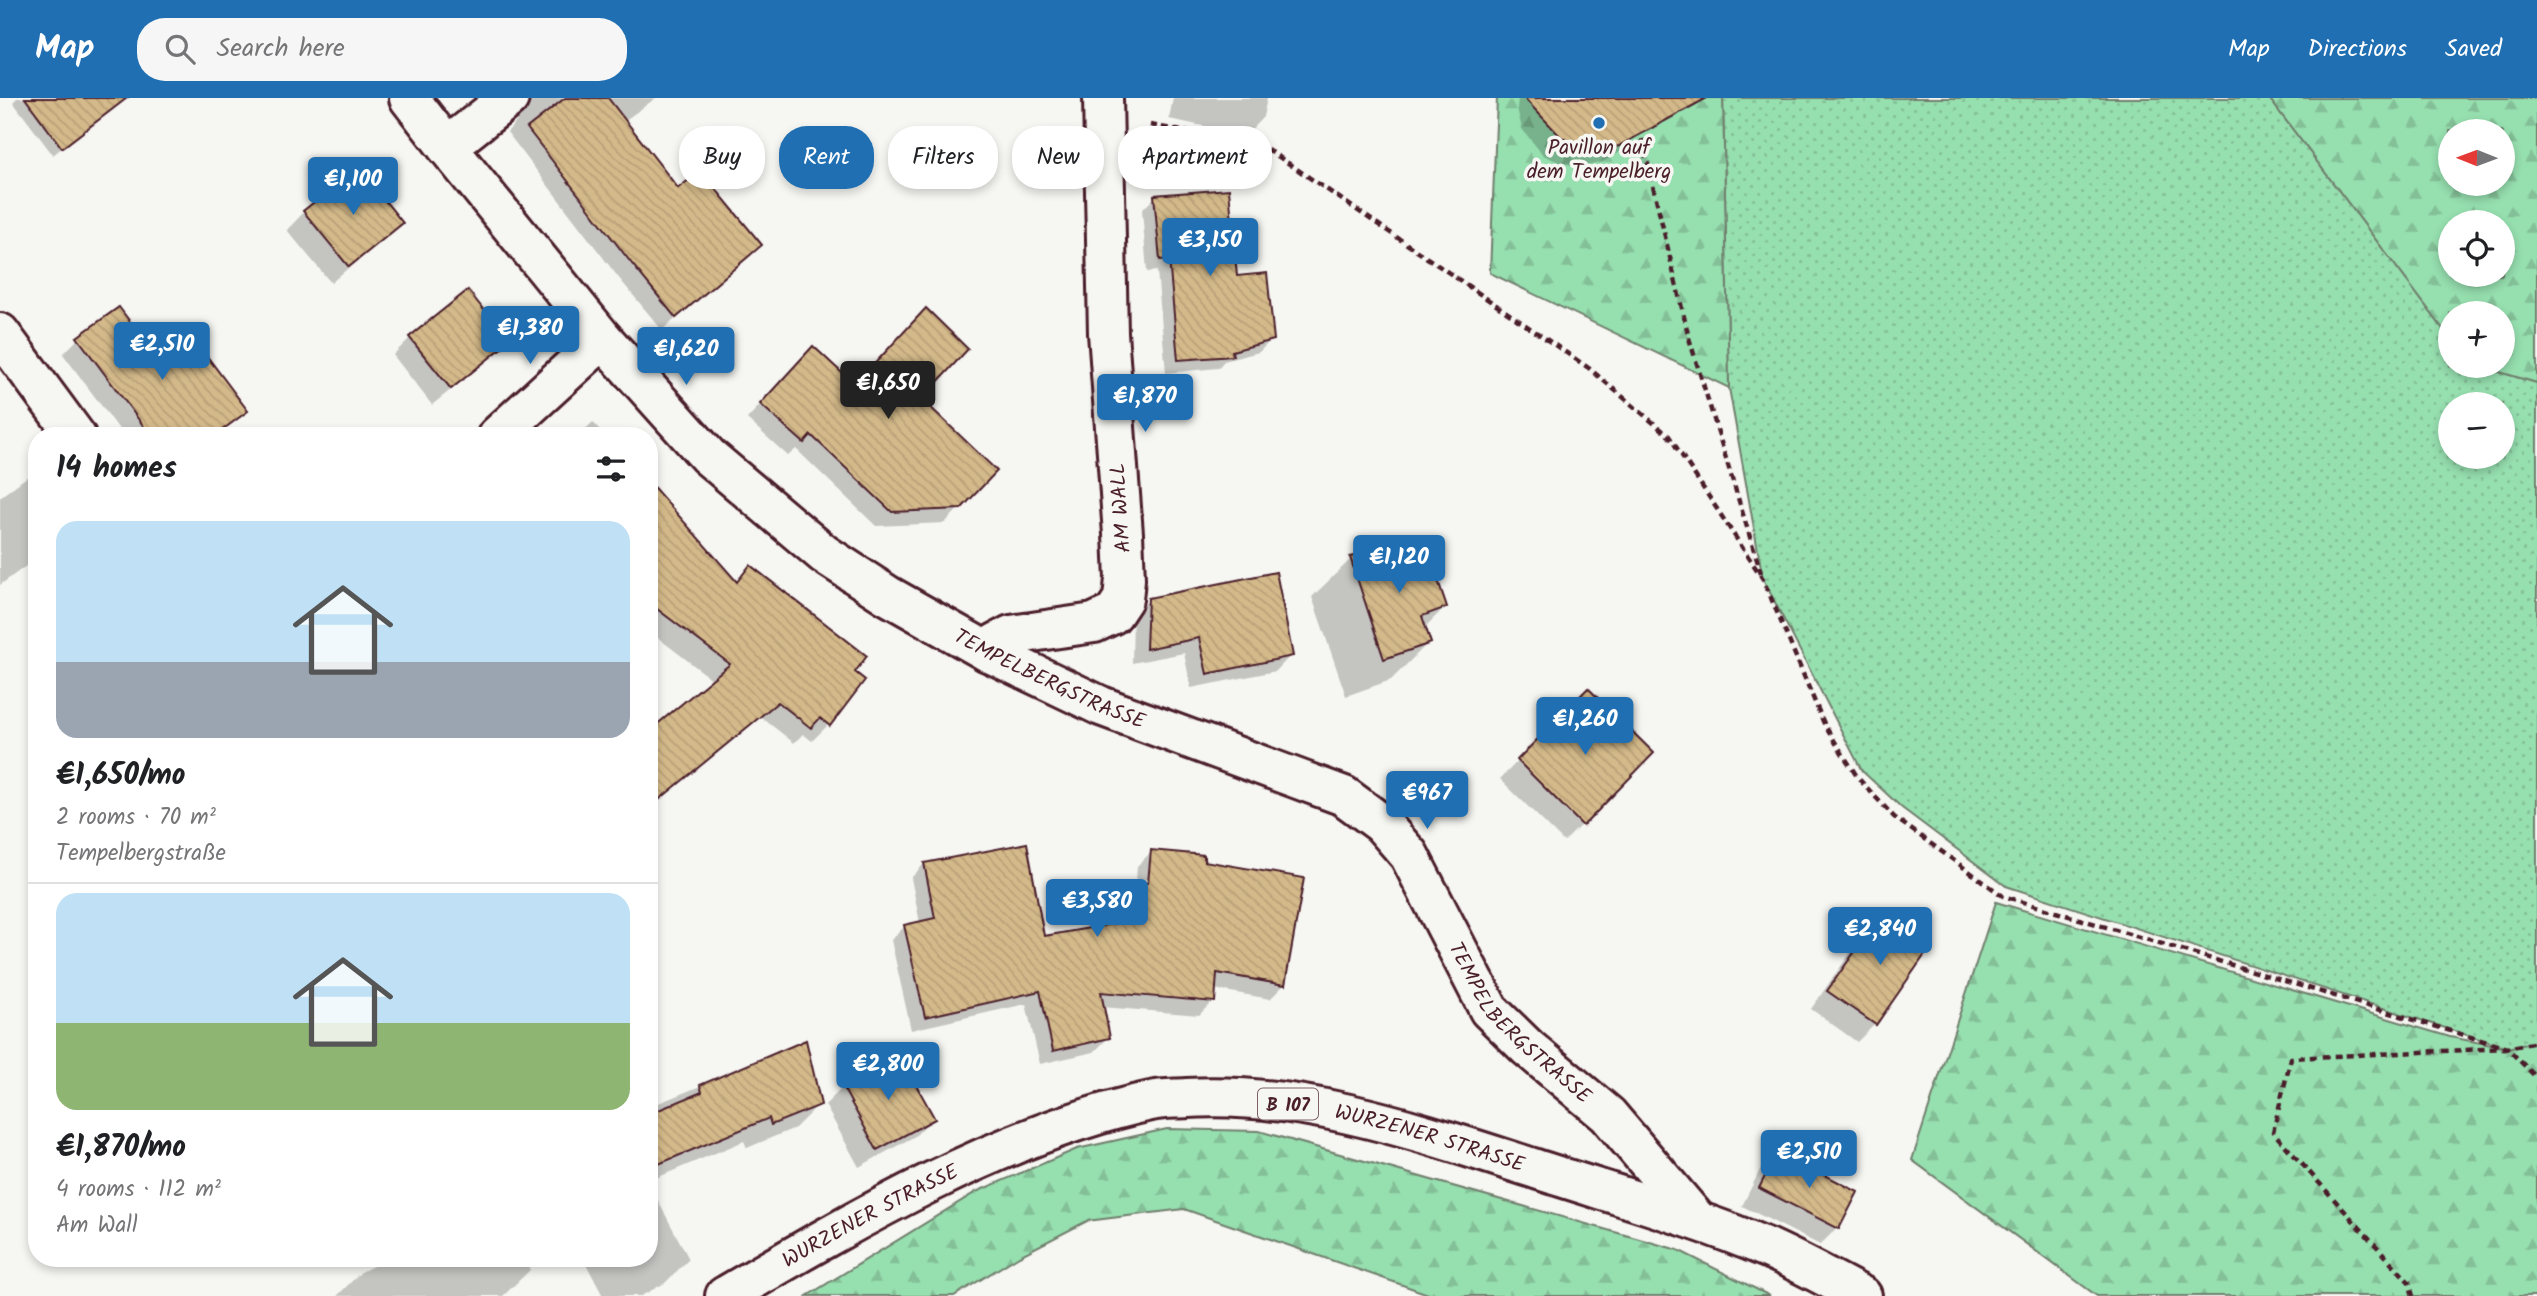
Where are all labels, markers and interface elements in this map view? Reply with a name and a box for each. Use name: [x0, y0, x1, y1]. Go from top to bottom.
search box: [137, 18, 627, 81]
text: Map: [35, 23, 95, 76]
text: Search here: [217, 28, 345, 70]
icon: search: [161, 30, 199, 68]
text: Map: [2228, 30, 2270, 69]
text: Directions: [2308, 30, 2407, 69]
text: Saved: [2445, 30, 2502, 69]
marker: Pavillon auf dem Tempelberg: [1591, 115, 1607, 131]
north arrow: [2438, 119, 2515, 196]
map controls: [2438, 119, 2515, 469]
chip: Buy: [679, 126, 765, 189]
chip: Rent: [779, 126, 874, 189]
chip: Filters: [888, 126, 998, 189]
chip: New: [1012, 126, 1104, 189]
chip: Apartment: [1118, 126, 1272, 189]
place label: Pavillon auf dem Tempelberg: [1527, 132, 1671, 189]
pin: €1,100: [296, 158, 410, 217]
text: €1,100: [324, 162, 382, 198]
button: locate: [2438, 210, 2515, 287]
pin: €3,150: [1153, 218, 1267, 278]
text: €3,150: [1178, 223, 1242, 259]
button: +: [2438, 301, 2515, 378]
pin: €1,380: [473, 306, 587, 366]
text: €1,380: [497, 311, 563, 347]
pin: €2,510: [105, 322, 219, 382]
text: €2,510: [130, 327, 194, 363]
pin: €1,620: [629, 328, 743, 387]
text: €1,620: [653, 332, 719, 368]
pin: €1,650: [831, 362, 945, 421]
text: €1,650: [856, 366, 920, 402]
pin: €1,870: [1088, 374, 1202, 434]
text: €1,870: [1113, 379, 1177, 415]
button: −: [2438, 392, 2515, 469]
text: 14 homes: [56, 445, 177, 493]
icon: filters: [592, 450, 630, 488]
street label: AM WALL: [1102, 462, 1141, 554]
pin: €1,120: [1342, 536, 1456, 595]
text: €1,120: [1369, 540, 1429, 576]
icon: home: [280, 567, 406, 693]
street label: TEMPELBERGSTRASSE: [947, 621, 1150, 739]
pin: €1,260: [1528, 698, 1642, 757]
text: €1,260: [1552, 702, 1618, 738]
text: €1,650/mo: [56, 752, 185, 800]
pin: €967: [1386, 772, 1468, 831]
text: €967: [1402, 776, 1452, 812]
text: 2 rooms · 70 m²: [56, 800, 216, 836]
text: Tempelbergstraße: [56, 836, 226, 872]
pin: €3,580: [1040, 880, 1154, 939]
text: €3,580: [1062, 884, 1132, 920]
pin: €2,840: [1823, 908, 1937, 967]
text: €2,840: [1844, 912, 1916, 948]
street label: TEMPELBERGSTRASSE: [1439, 937, 1599, 1113]
icon: home: [280, 939, 406, 1065]
pin: €2,800: [831, 1042, 945, 1102]
text: €2,800: [852, 1047, 924, 1083]
road number: B 107: [1258, 1088, 1318, 1120]
street label: WURZENER STRASSE: [1332, 1096, 1529, 1182]
text: €1,870/mo: [56, 1124, 186, 1172]
pin: €2,510: [1752, 1130, 1866, 1190]
text: €2,510: [1777, 1135, 1841, 1171]
street label: WURZENER STRASSE: [776, 1156, 965, 1277]
text: 4 rooms · 112 m²: [56, 1172, 221, 1208]
text: Am Wall: [56, 1208, 138, 1244]

